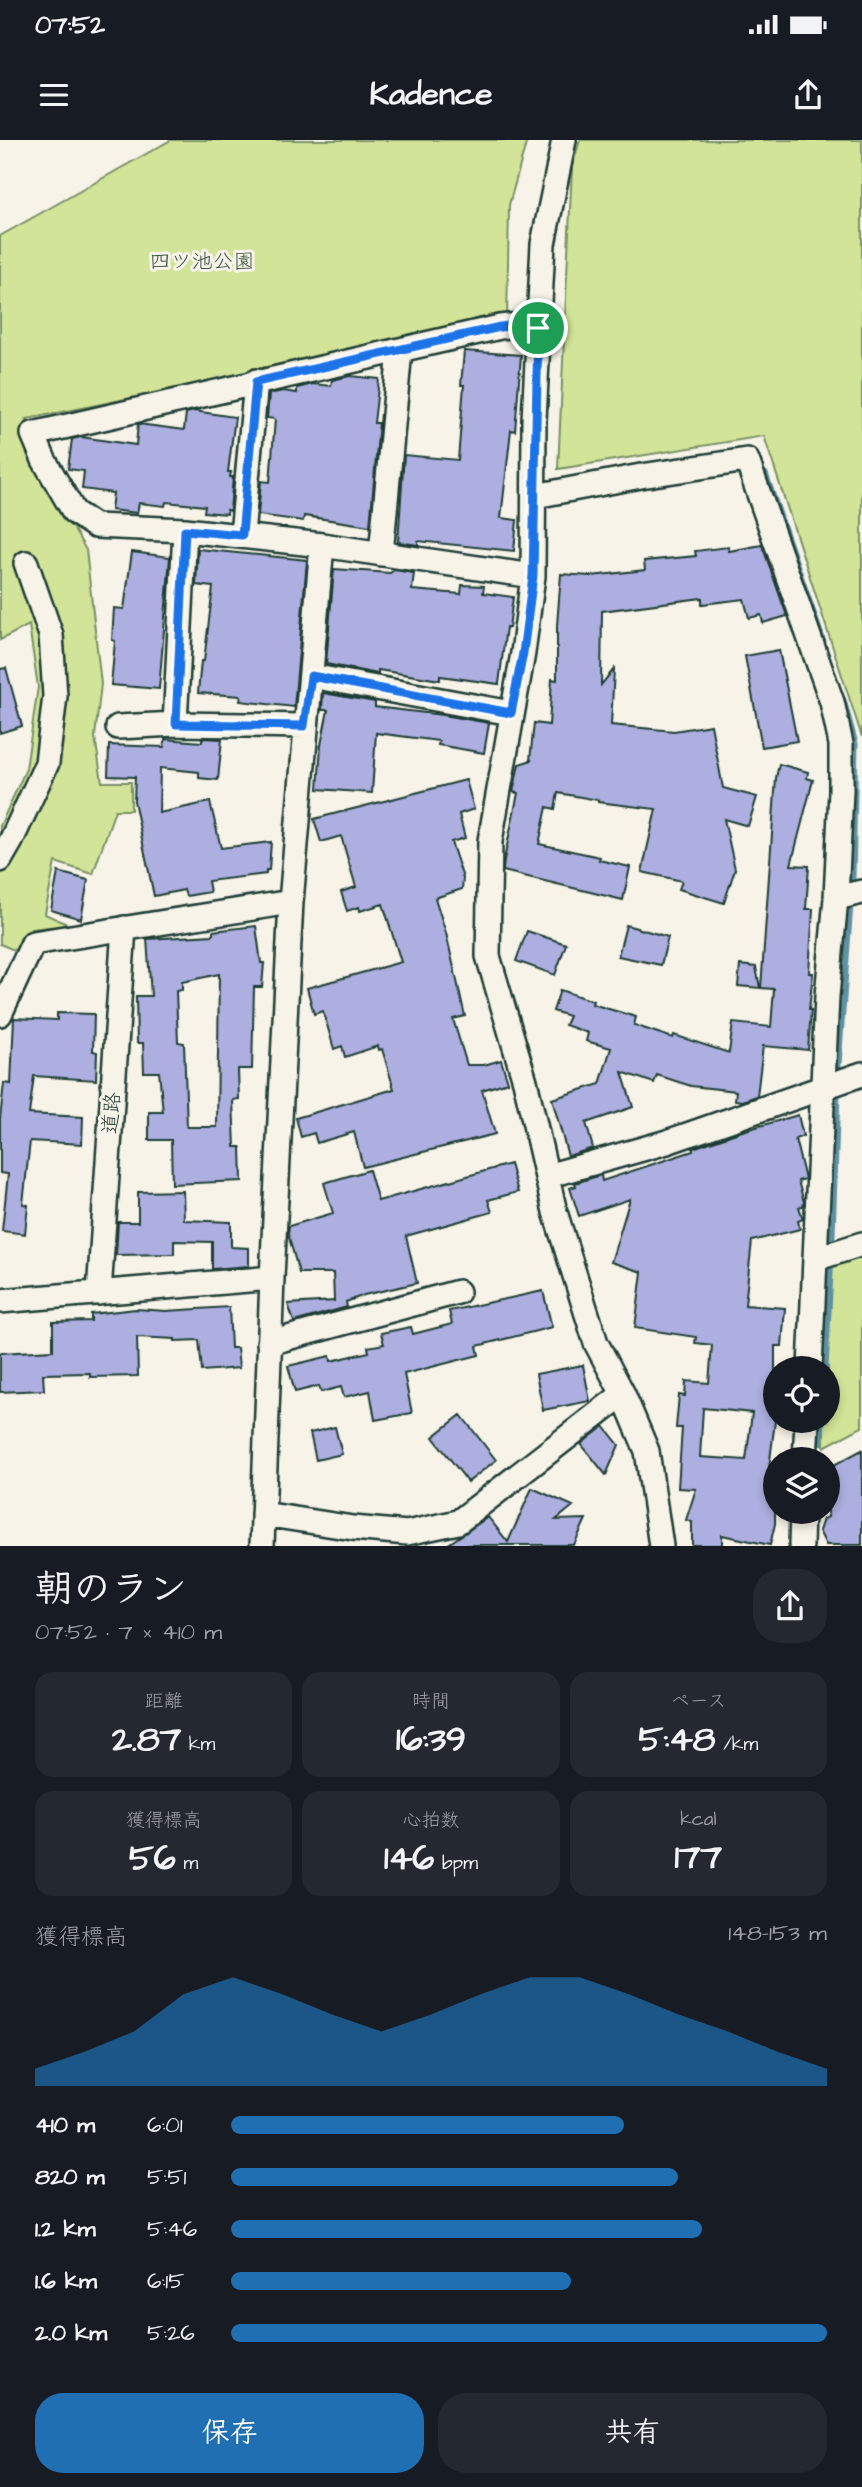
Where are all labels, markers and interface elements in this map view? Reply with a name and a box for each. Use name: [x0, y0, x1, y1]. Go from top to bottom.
text: 07:52: [35, 7, 105, 43]
text: Kadence: [370, 72, 492, 117]
icon: menu: [35, 76, 73, 114]
icon: share: [789, 76, 827, 114]
park label: 四ツ池公園: [150, 247, 255, 276]
pin: [508, 298, 568, 358]
icon: arrive: [519, 309, 557, 347]
street label: 道路: [96, 1091, 127, 1135]
map controls: [763, 1356, 840, 1524]
button: locate: [763, 1356, 840, 1433]
button: layers: [763, 1447, 840, 1524]
text: 朝のラン: [35, 1564, 187, 1616]
button: share: [753, 1569, 827, 1643]
text: 07:52 · 7 × 410 m: [35, 1616, 222, 1648]
text: 距離: [145, 1688, 183, 1715]
text: 時間: [412, 1688, 450, 1715]
text: ペース: [670, 1688, 726, 1715]
text: 2.87: [112, 1715, 181, 1764]
text: 16:39: [396, 1715, 466, 1764]
text: 5:48: [638, 1715, 716, 1764]
text: km: [181, 1731, 215, 1758]
text: /km: [716, 1731, 758, 1758]
text: kcal: [680, 1806, 717, 1833]
text: 獲得標高: [126, 1807, 202, 1834]
text: 心拍数: [402, 1807, 460, 1834]
text: 177: [675, 1833, 722, 1882]
text: 56: [129, 1834, 176, 1883]
text: 146: [384, 1834, 434, 1883]
text: m: [176, 1850, 198, 1877]
text: bpm: [434, 1850, 478, 1877]
text: 148–153 m: [728, 1917, 827, 1949]
text: 獲得標高: [35, 1921, 127, 1953]
text: 410 m: [35, 2109, 95, 2141]
text: 6:01: [147, 2109, 183, 2141]
text: 820 m: [35, 2161, 105, 2193]
text: 5:51: [147, 2161, 186, 2193]
text: 1.2 km: [35, 2213, 96, 2245]
text: 5:46: [147, 2213, 197, 2245]
text: 1.6 km: [35, 2265, 97, 2297]
text: 6:15: [147, 2265, 185, 2297]
text: 2.0 km: [35, 2317, 107, 2349]
text: 5:26: [147, 2317, 195, 2349]
button: 保存: [35, 2393, 424, 2473]
button: 共有: [438, 2393, 827, 2473]

